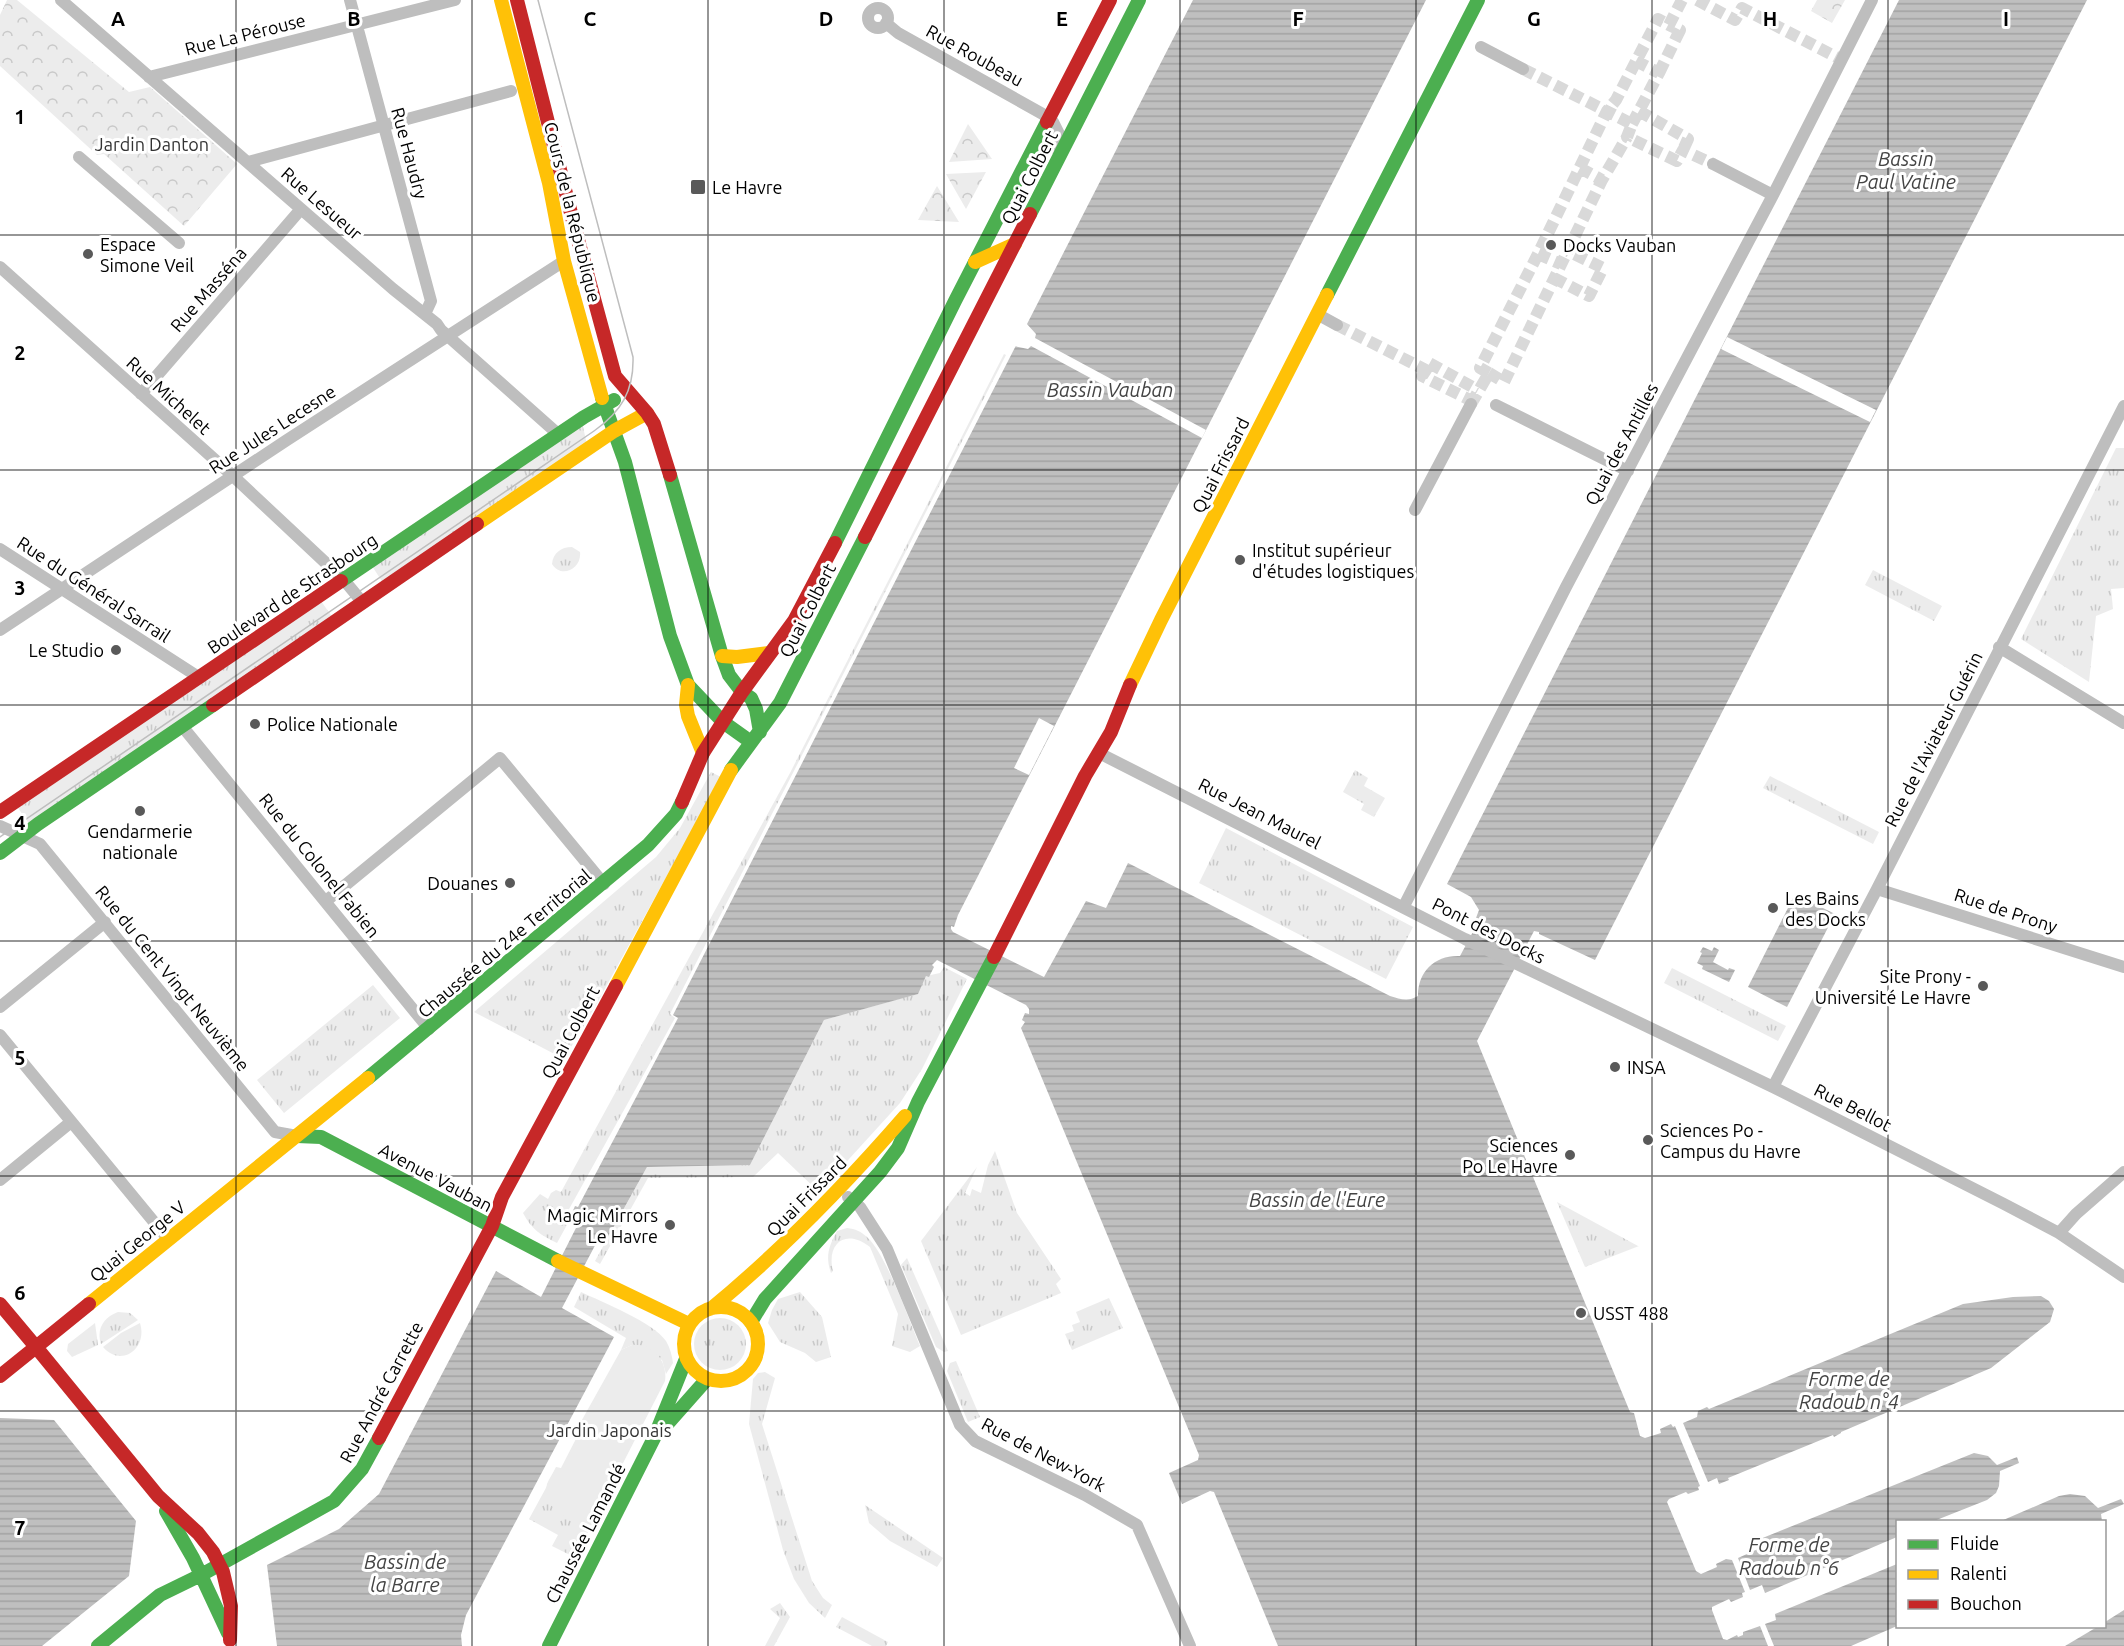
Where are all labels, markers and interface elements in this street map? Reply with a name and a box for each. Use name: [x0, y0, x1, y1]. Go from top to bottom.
text: A: [111, 7, 125, 30]
text: B: [347, 7, 361, 30]
text: C: [584, 7, 597, 30]
text: D: [819, 7, 833, 30]
text: E: [1056, 7, 1068, 30]
text: F: [1292, 7, 1304, 30]
text: G: [1527, 7, 1541, 30]
text: H: [1763, 7, 1777, 30]
text: I: [2003, 7, 2009, 30]
street label: Rue La Pérouse: [183, 9, 307, 59]
street label: Rue Roubeau: [923, 20, 1027, 90]
text: 1: [14, 105, 26, 128]
street label: Rue Haudry: [388, 105, 432, 201]
street label: Cours de la République: [541, 120, 605, 304]
street label: Quai Colbert: [997, 127, 1062, 228]
park label: Jardin Danton: [95, 134, 209, 154]
water label: Bassin Paul Vatine: [1856, 147, 1956, 193]
street label: Rue Lesueur: [278, 163, 366, 243]
place label: Le Havre: [712, 177, 783, 197]
marker: Le Havre: [689, 178, 707, 196]
place label: Espace Simone Veil: [100, 234, 194, 275]
place label: Docks Vauban: [1563, 235, 1676, 255]
marker: Docks Vauban: [1544, 238, 1558, 252]
street label: Rue Masséna: [166, 243, 250, 335]
marker: Espace Simone Veil: [81, 247, 95, 261]
text: 2: [14, 341, 26, 364]
street label: Rue Michelet: [123, 352, 215, 438]
water label: Bassin Vauban: [1047, 378, 1173, 401]
street label: Quai des Antilles: [1580, 380, 1662, 509]
street label: Rue Jules Lecesne: [205, 381, 339, 477]
street label: Quai Frissard: [1187, 414, 1254, 517]
street label: Boulevard de Strasbourg: [204, 529, 380, 657]
street label: Rue du Général Sarrail: [14, 532, 174, 646]
place label: Institut supérieur d'études logistiques: [1252, 540, 1415, 581]
marker: Institut supérieur d'études logistiques: [1233, 553, 1247, 567]
street label: Quai Colbert: [775, 560, 840, 661]
text: 3: [14, 576, 26, 599]
place label: Le Studio: [29, 640, 104, 660]
marker: Le Studio: [109, 643, 123, 657]
street label: Rue de l'Aviateur Guérin: [1880, 648, 1986, 830]
place label: Police Nationale: [267, 714, 398, 734]
marker: Police Nationale: [248, 717, 262, 731]
street label: Rue Jean Maurel: [1195, 774, 1325, 853]
street label: Rue du Colonel Fabien: [256, 789, 384, 941]
marker: Gendarmerie nationale: [133, 804, 147, 818]
text: 4: [14, 811, 26, 834]
place label: Gendarmerie nationale: [87, 821, 193, 862]
street label: Chaussée du 24e Territorial: [413, 865, 595, 1021]
place label: Douanes: [427, 873, 498, 893]
marker: Douanes: [503, 876, 517, 890]
street label: Rue du Cent Vingt Neuvième: [92, 881, 254, 1075]
street label: Rue de Prony: [1952, 884, 2060, 936]
place label: Les Bains des Docks: [1785, 888, 1866, 929]
street label: Pont des Docks: [1429, 893, 1549, 967]
marker: Les Bains des Docks: [1766, 901, 1780, 915]
place label: Site Prony - Université Le Havre: [1815, 966, 1971, 1007]
marker: Site Prony - Université Le Havre: [1976, 979, 1990, 993]
street label: Quai Colbert: [537, 982, 604, 1082]
text: 5: [14, 1046, 26, 1069]
place label: INSA: [1627, 1057, 1666, 1077]
marker: INSA: [1608, 1060, 1622, 1074]
street label: Rue Bellot: [1811, 1079, 1895, 1135]
place label: Sciences Po - Campus du Havre: [1660, 1120, 1801, 1161]
marker: Sciences Po - Campus du Havre: [1641, 1133, 1655, 1147]
place label: Sciences Po Le Havre: [1462, 1135, 1558, 1176]
street label: Avenue Vauban: [376, 1139, 496, 1215]
marker: Sciences Po Le Havre: [1563, 1148, 1577, 1162]
street label: Quai Frissard: [762, 1152, 851, 1241]
water label: Bassin de l'Eure: [1249, 1188, 1385, 1211]
street label: Quai George V: [85, 1196, 190, 1286]
place label: Magic Mirrors Le Havre: [547, 1205, 658, 1246]
marker: Magic Mirrors Le Havre: [663, 1218, 677, 1232]
text: 6: [14, 1281, 26, 1304]
place label: USST 488: [1593, 1303, 1669, 1323]
marker: USST 488: [1574, 1306, 1588, 1320]
street label: Rue André Carrette: [335, 1318, 427, 1466]
water label: Forme de Radoub n°4: [1799, 1367, 1899, 1413]
street label: Rue de New-York: [979, 1413, 1109, 1495]
park label: Jardin Japonais: [546, 1420, 672, 1440]
street label: Chaussée Lamandé: [541, 1460, 629, 1606]
text: 7: [14, 1516, 26, 1539]
legend: [1896, 1520, 2106, 1628]
water label: Forme de Radoub n°6: [1739, 1533, 1840, 1579]
text: Fluide: [1950, 1533, 1999, 1553]
water label: Bassin de la Barre: [364, 1550, 446, 1596]
text: Ralenti: [1950, 1563, 2007, 1583]
text: Bouchon: [1950, 1593, 2022, 1613]

